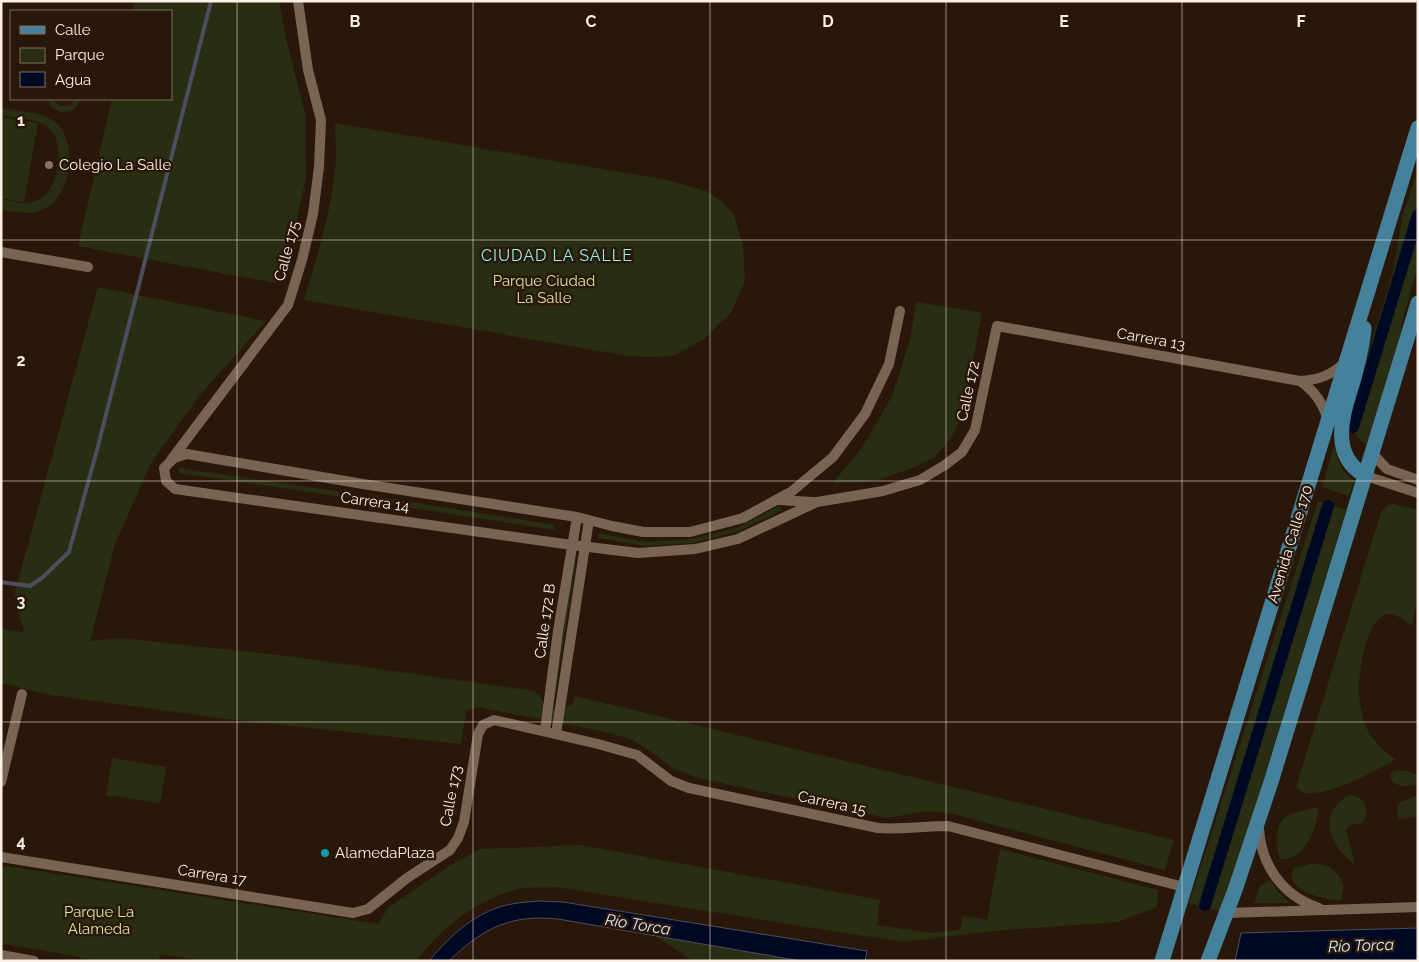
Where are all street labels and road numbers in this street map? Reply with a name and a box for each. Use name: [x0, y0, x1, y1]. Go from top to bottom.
street label: Calle 175: [270, 219, 304, 283]
street label: Carrera 13: [1115, 324, 1187, 354]
street label: Calle 172: [953, 359, 983, 423]
street label: Avenida Calle 170: [1264, 483, 1316, 605]
street label: Carrera 14: [339, 488, 411, 516]
street label: Calle 172 B: [531, 582, 559, 660]
street label: Calle 173: [436, 764, 466, 828]
street label: Carrera 15: [796, 787, 868, 819]
street label: Carrera 17: [176, 861, 248, 889]

